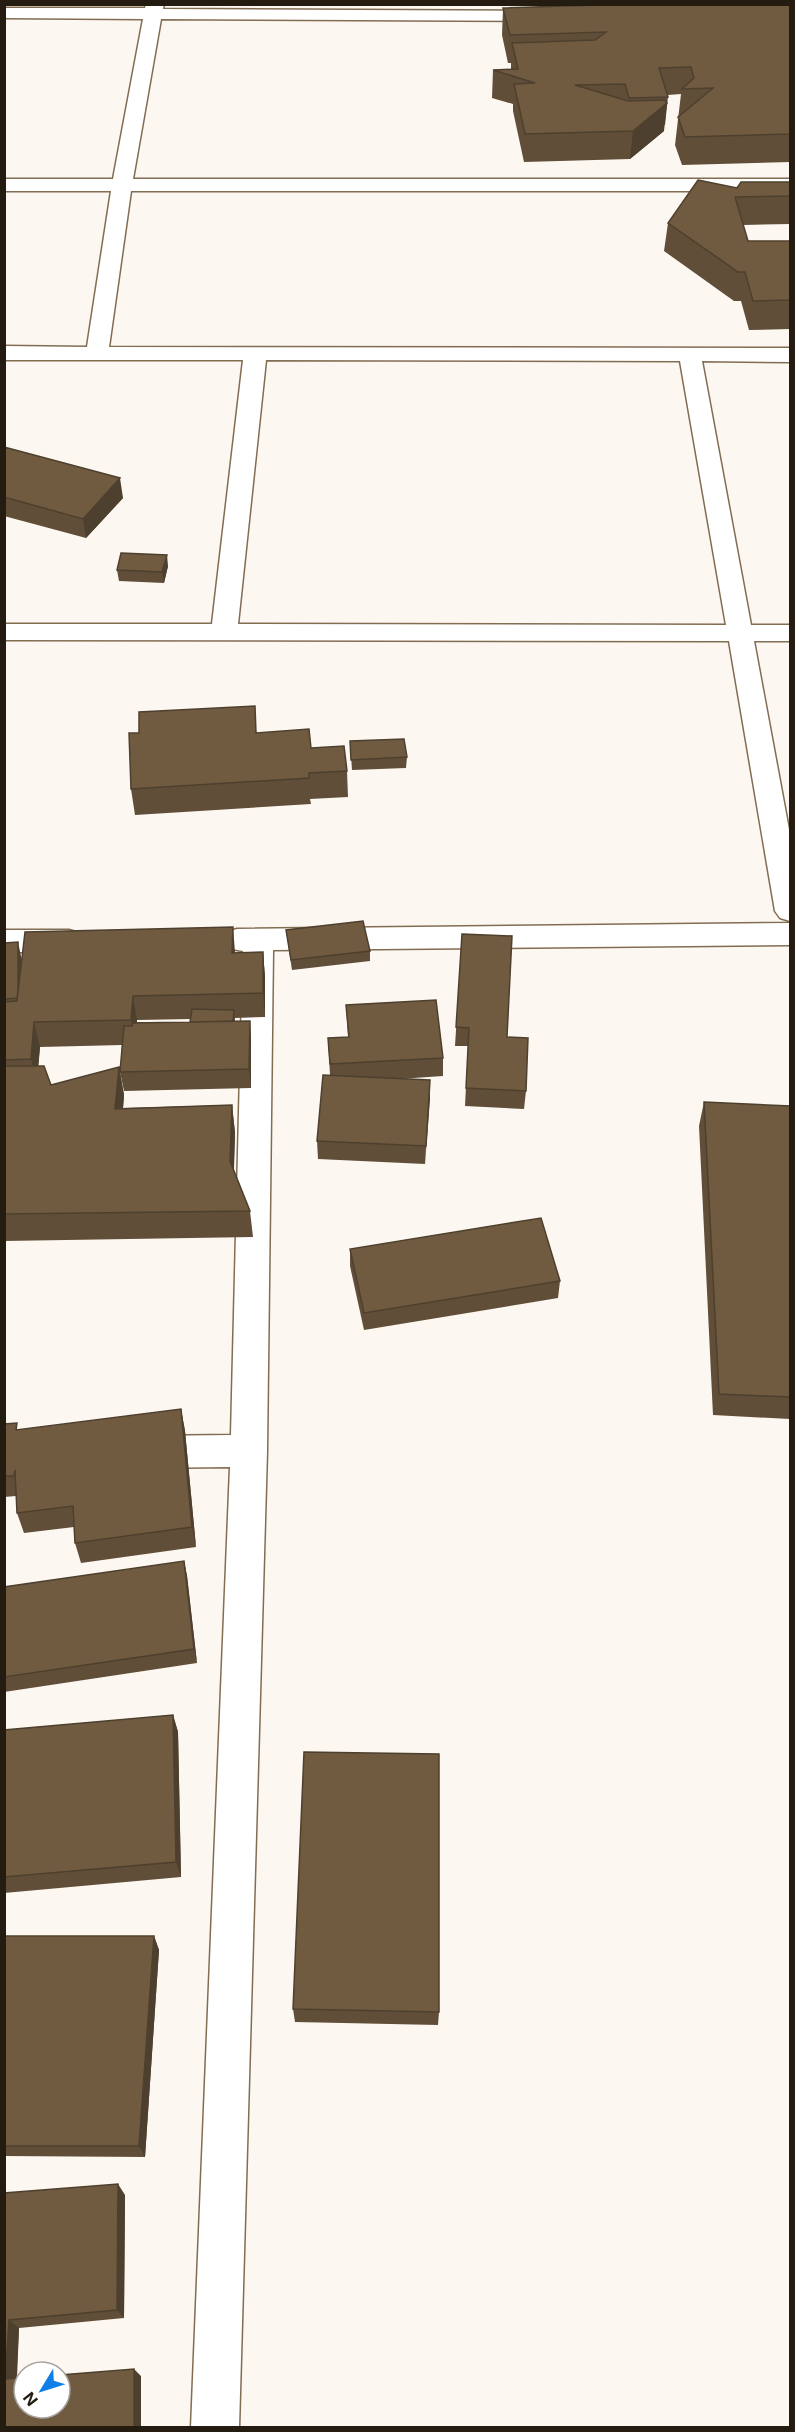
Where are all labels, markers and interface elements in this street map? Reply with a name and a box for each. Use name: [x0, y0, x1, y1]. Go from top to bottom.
north arrow: [12, 2360, 72, 2420]
text: N: [19, 2388, 42, 2410]

